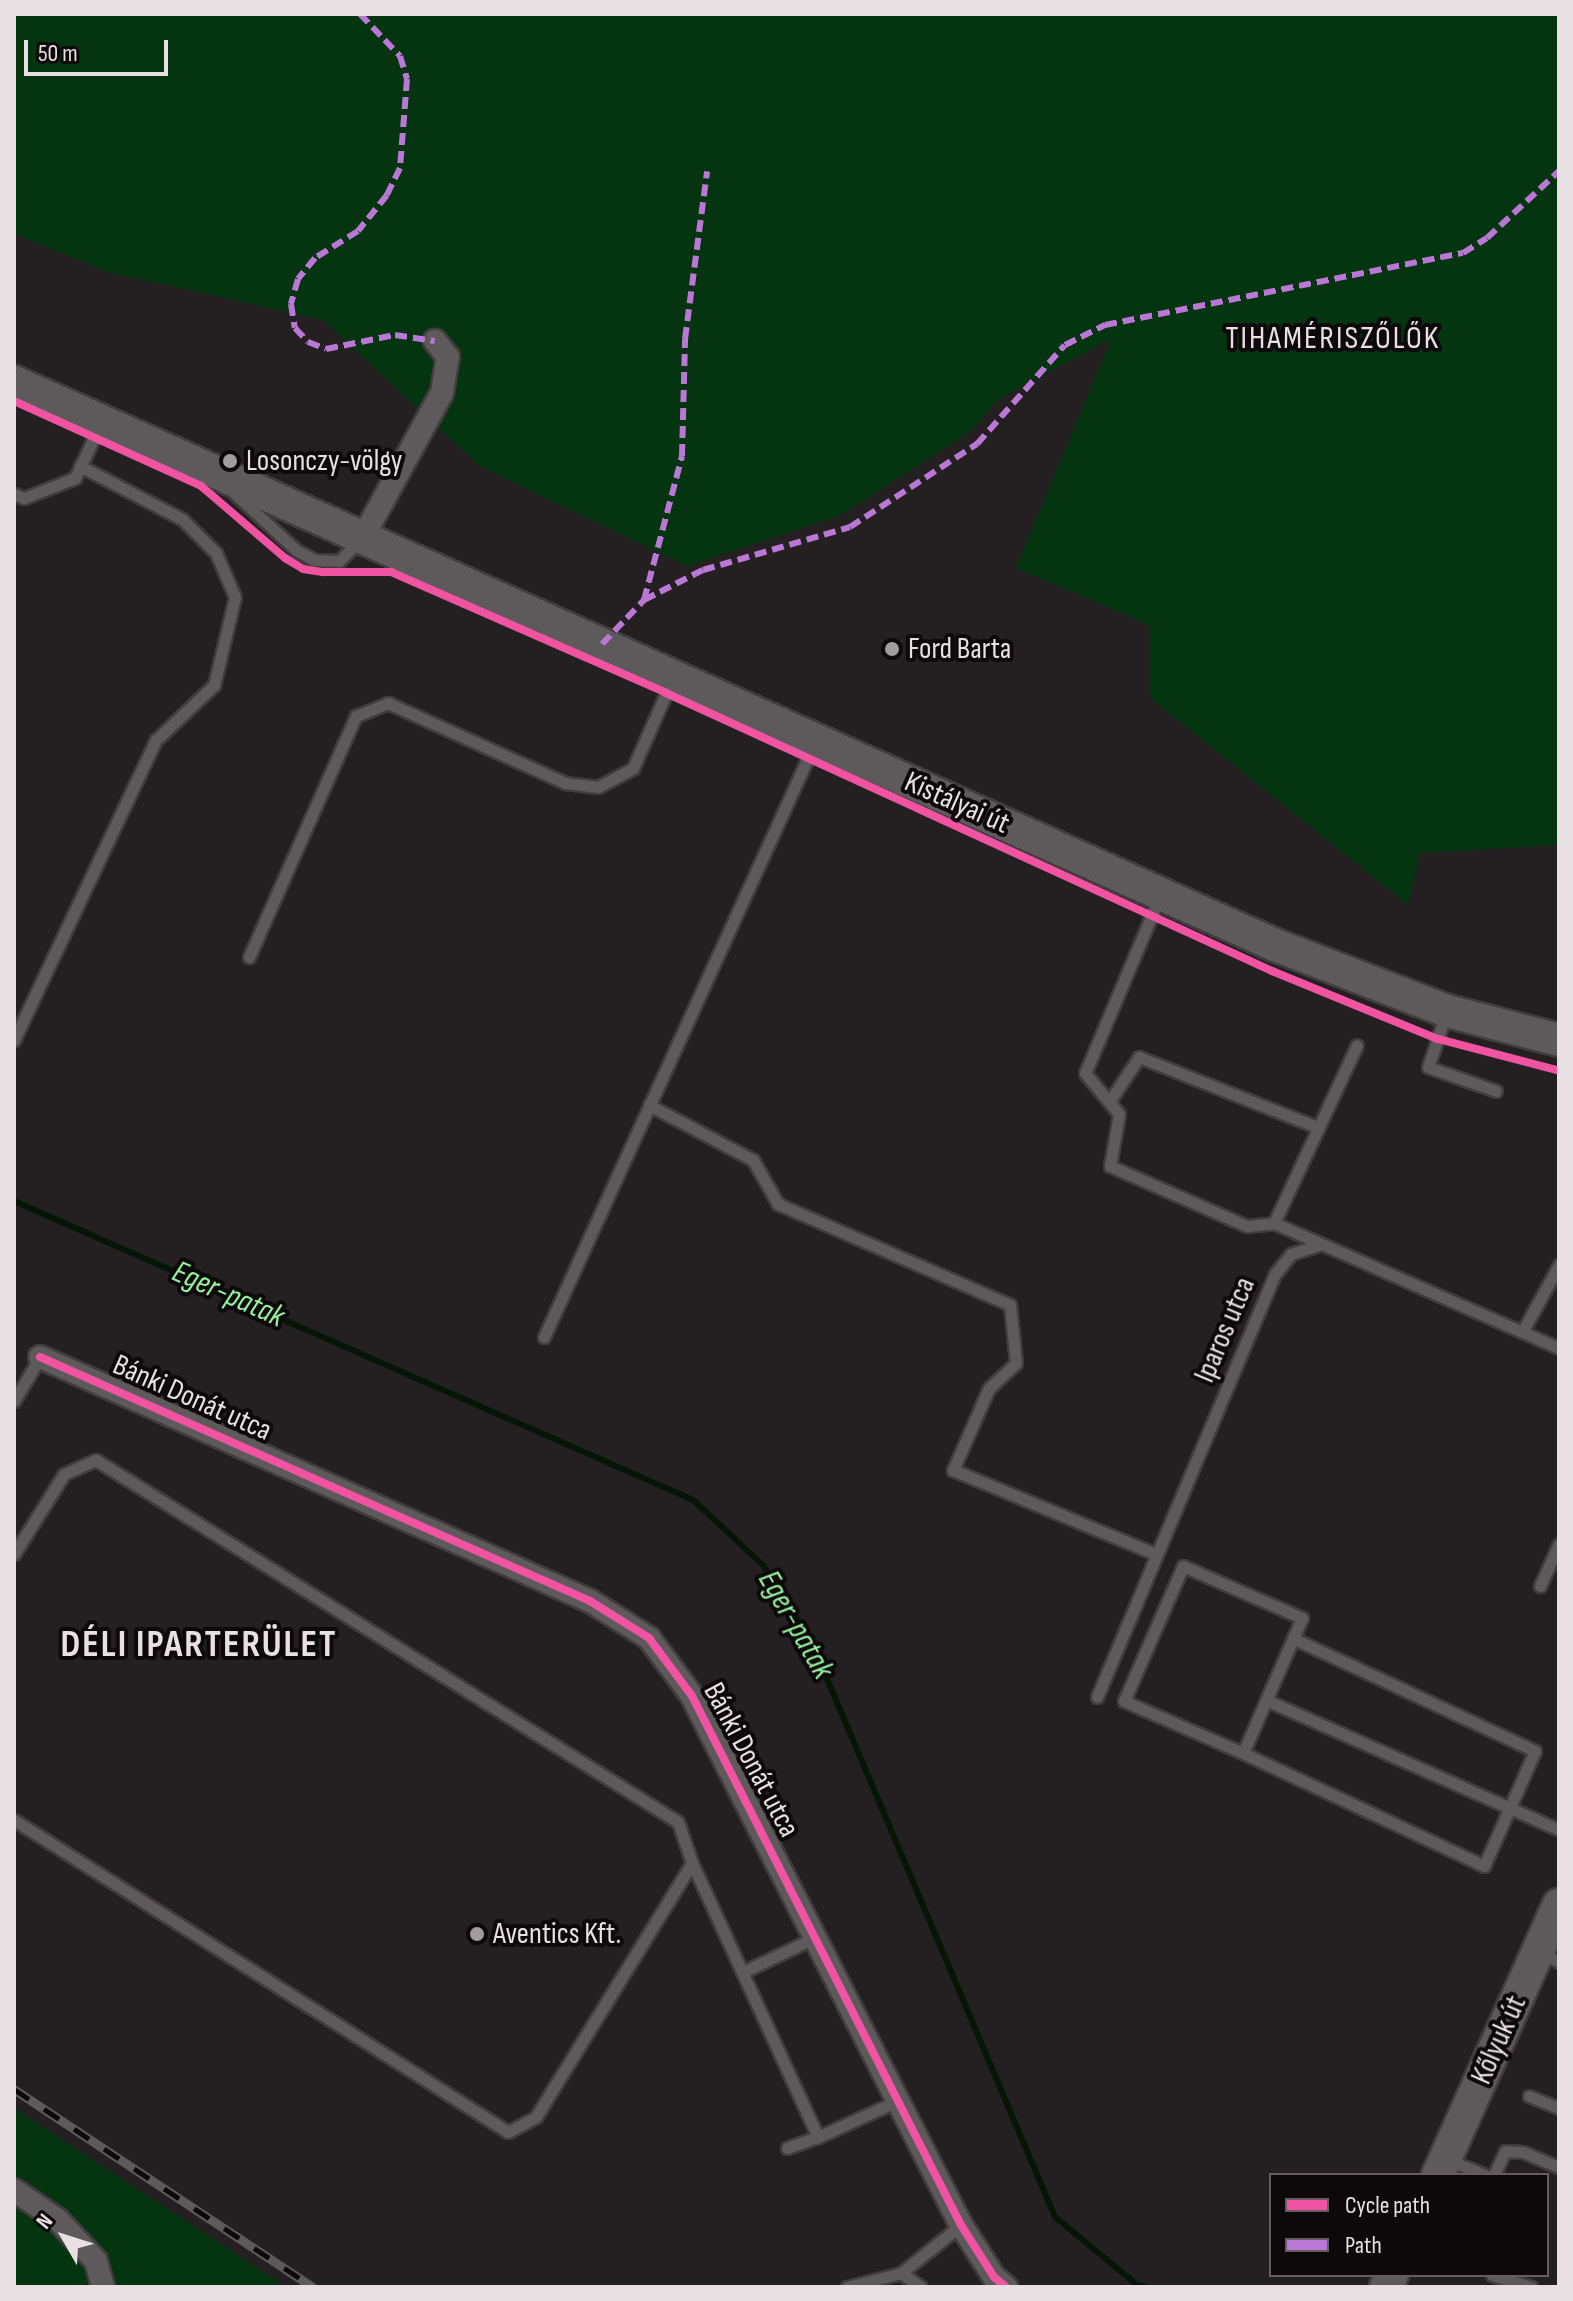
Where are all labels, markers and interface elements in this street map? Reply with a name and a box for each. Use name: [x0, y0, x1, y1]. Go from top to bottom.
scale bar: [28, 24, 172, 74]
text: 50 m: [38, 39, 78, 68]
district label: TIHAMÉRISZŐLŐK: [1226, 320, 1440, 358]
place label: Losonczy-völgy: [246, 443, 402, 479]
marker: Losonczy-völgy: [221, 452, 239, 470]
place label: Ford Barta: [908, 631, 1011, 667]
marker: Ford Barta: [883, 640, 901, 658]
street label: Kistályai út: [899, 764, 1015, 842]
water label: Eger-patak: [166, 1253, 290, 1337]
street label: Iparos utca: [1187, 1272, 1263, 1388]
street label: Bánki Donát utca: [107, 1347, 277, 1449]
water label: Eger-patak: [749, 1564, 841, 1686]
district label: DÉLI IPARTERÜLET: [61, 1622, 337, 1668]
street label: Bánki Donát utca: [695, 1677, 807, 1843]
place label: Aventics Kft.: [493, 1916, 621, 1952]
marker: Aventics Kft.: [468, 1925, 486, 1943]
street label: Kőlyuk út: [1464, 1990, 1534, 2090]
legend: [1269, 2173, 1549, 2277]
text: Cycle path: [1345, 2191, 1430, 2220]
north arrow: [24, 2197, 104, 2277]
text: N: [31, 2209, 59, 2235]
text: Path: [1345, 2231, 1382, 2260]

